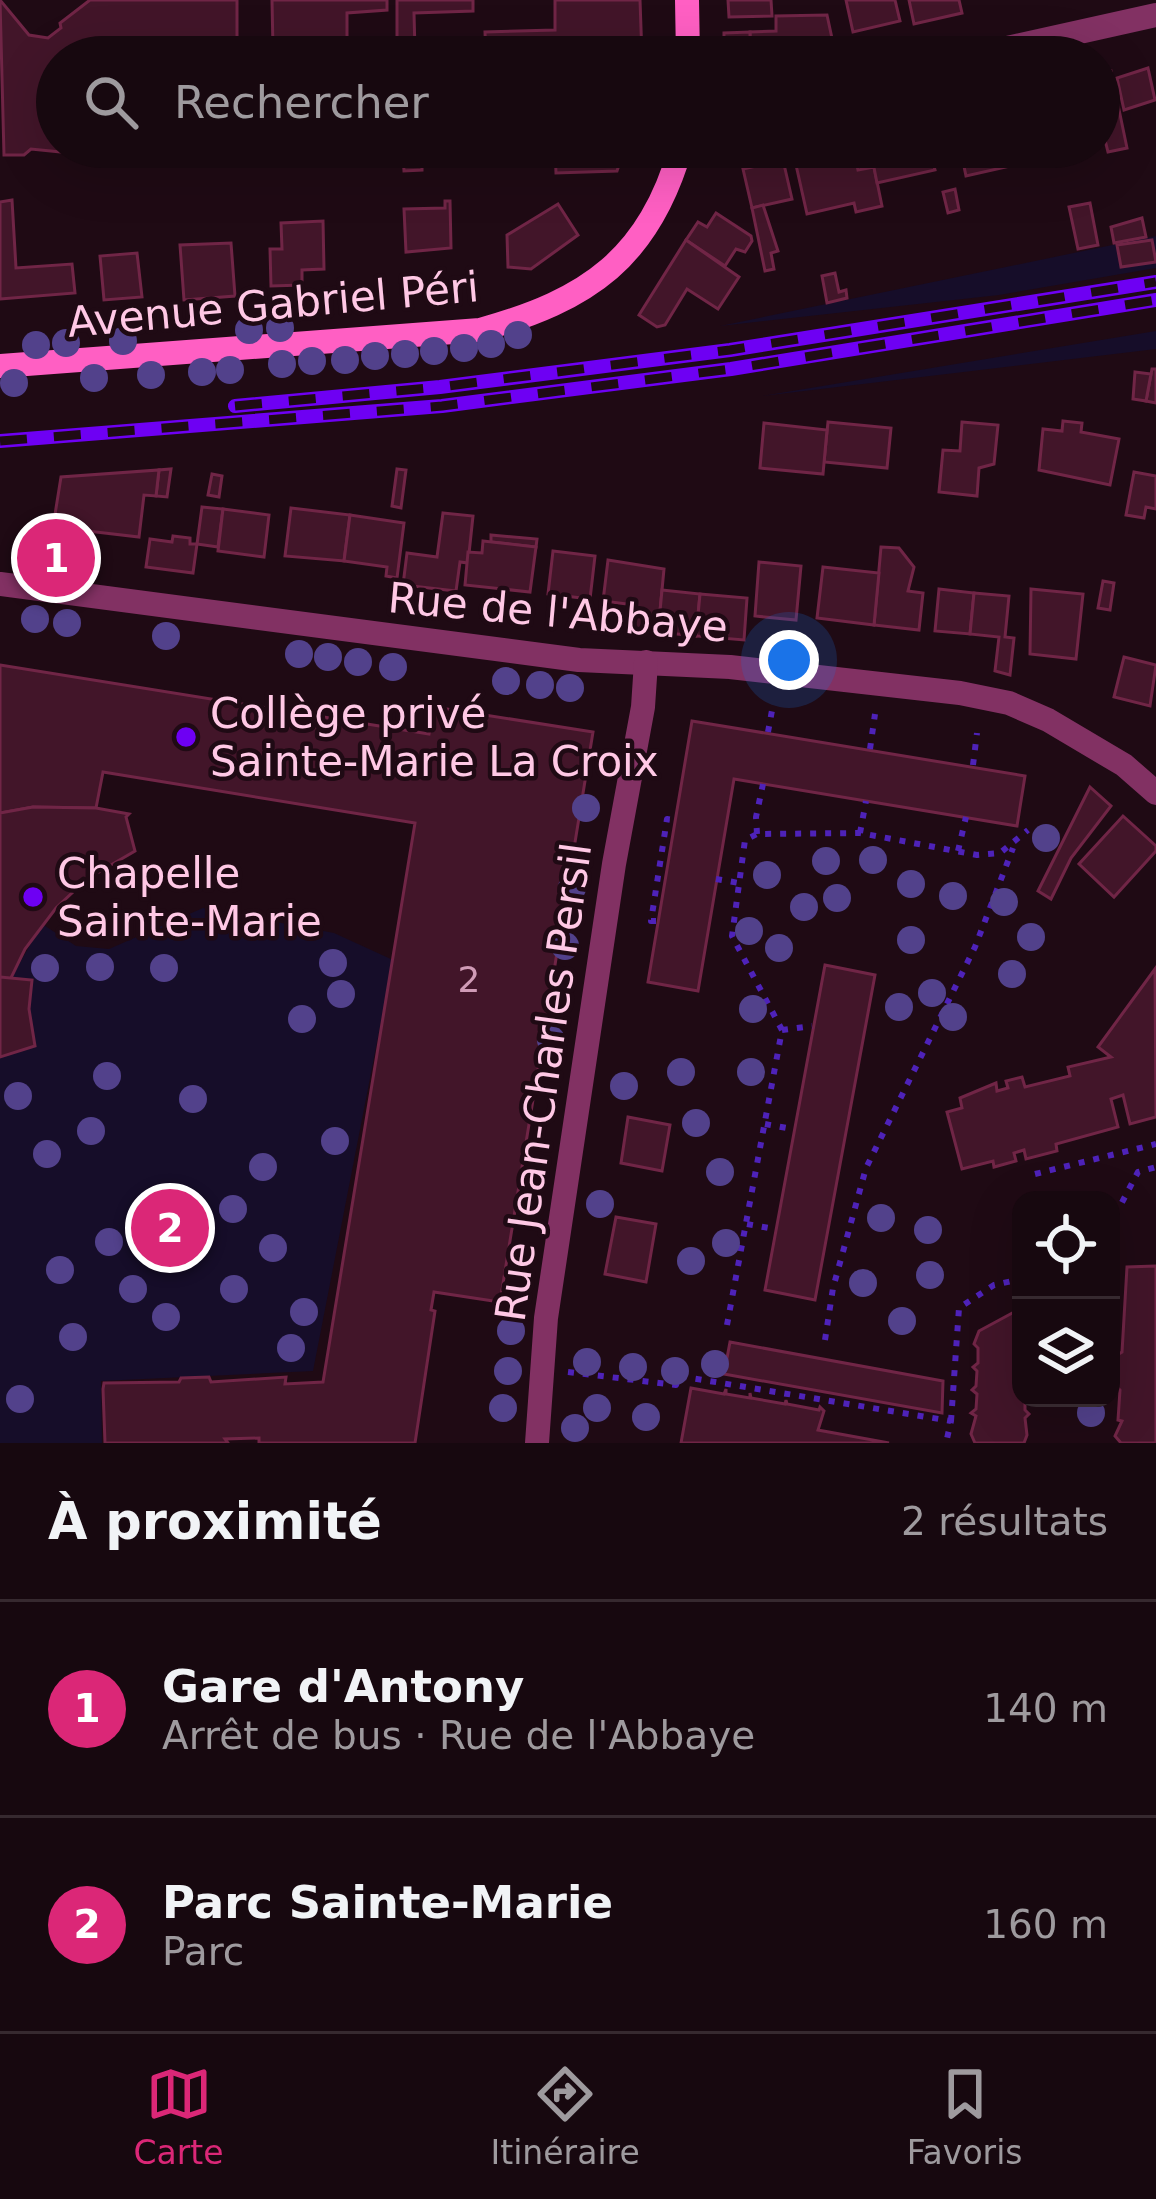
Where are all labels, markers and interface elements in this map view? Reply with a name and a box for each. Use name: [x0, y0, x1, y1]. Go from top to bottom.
search box: [36, 36, 1120, 168]
icon: search: [78, 69, 144, 135]
text: Rechercher: [174, 76, 429, 129]
street label: Avenue Gabriel Péri: [65, 262, 481, 347]
pin: 1: [17, 513, 95, 603]
street label: Rue de l'Abbaye: [386, 573, 730, 652]
your location: [759, 630, 819, 690]
place label: Collège privé Sainte-Marie La Croix: [210, 689, 659, 786]
marker: Collège privé Sainte-Marie La Croix: [173, 724, 199, 750]
street label: Rue Jean-Charles Persil: [486, 840, 601, 1324]
place label: Chapelle Sainte-Marie: [57, 849, 322, 946]
marker: Chapelle Sainte-Marie: [20, 884, 46, 910]
house number: 2: [458, 959, 480, 1000]
pin: 2: [131, 1183, 209, 1273]
map controls: [1012, 1191, 1120, 1407]
button: locate: [1012, 1191, 1120, 1299]
button: layers: [1012, 1299, 1120, 1407]
text: À proximité: [48, 1492, 382, 1551]
text: 2 résultats: [901, 1499, 1108, 1544]
text: Gare d'Antony: [162, 1660, 524, 1713]
text: 1: [73, 1686, 101, 1731]
text: 140 m: [983, 1686, 1108, 1731]
text: Arrêt de bus · Rue de l'Abbaye: [162, 1713, 755, 1758]
text: Parc Sainte-Marie: [162, 1876, 613, 1929]
text: 2: [73, 1902, 101, 1947]
text: 160 m: [983, 1902, 1108, 1947]
text: Parc: [162, 1929, 244, 1974]
tab: Carte: [133, 2061, 224, 2172]
tab: Itinéraire: [491, 2061, 640, 2172]
tab: Favoris: [907, 2061, 1023, 2172]

